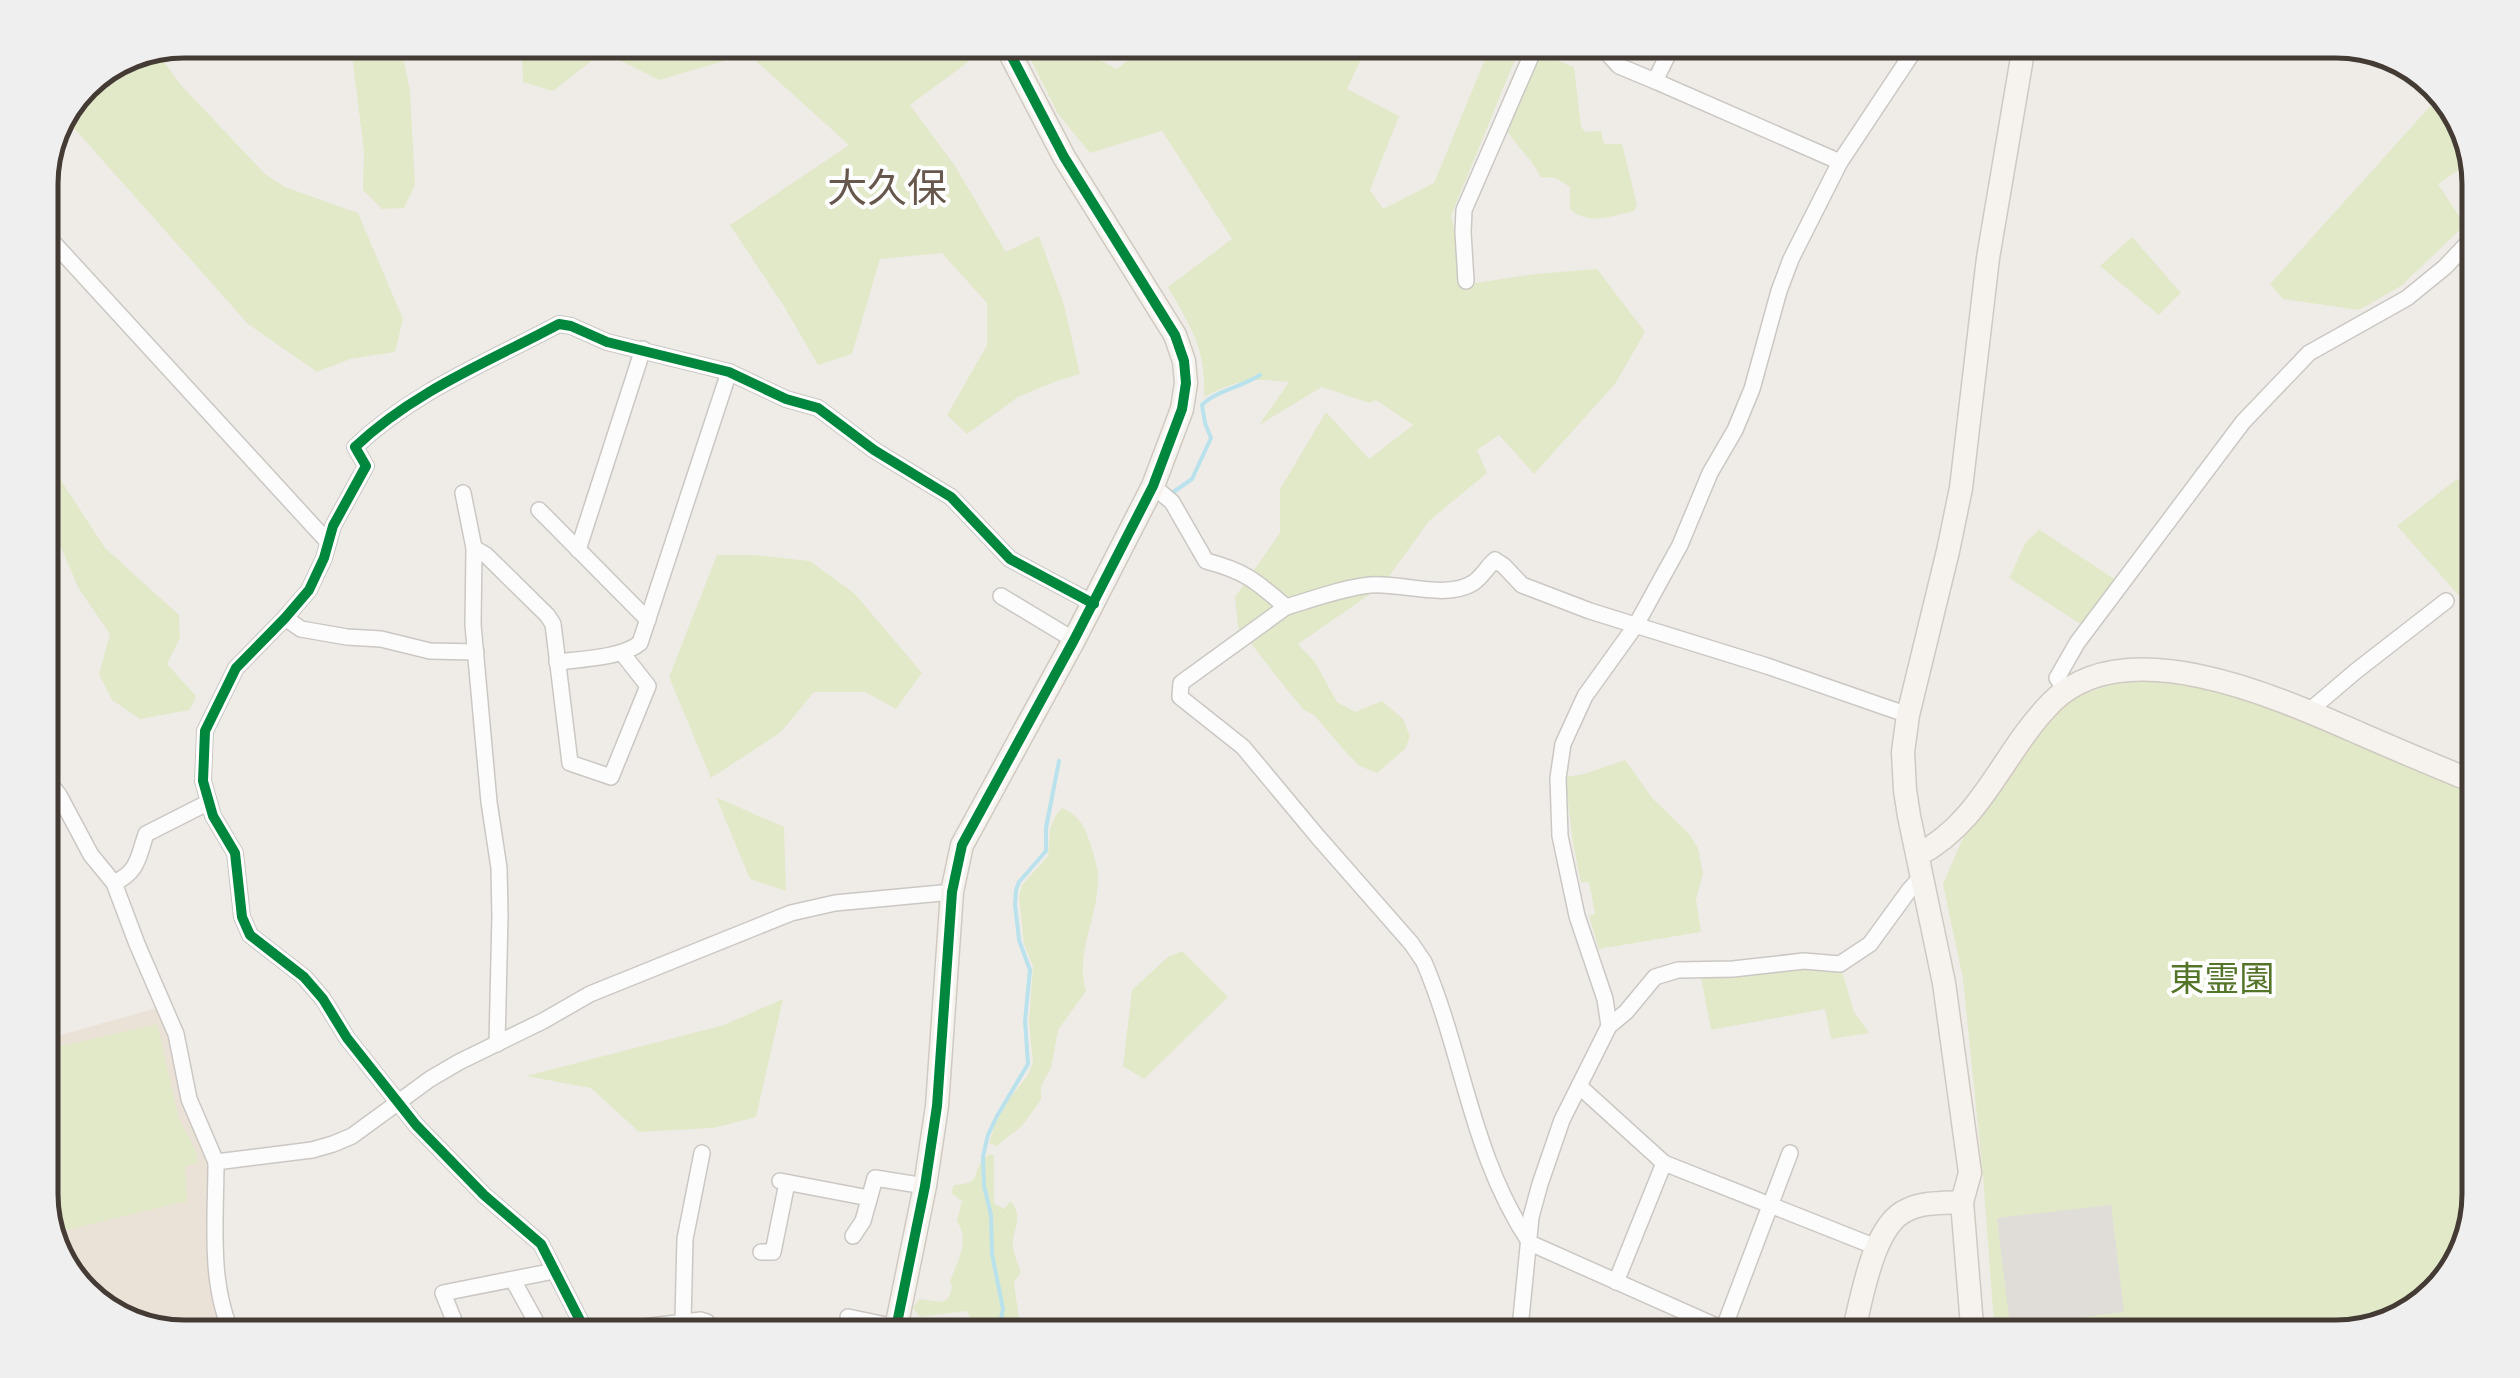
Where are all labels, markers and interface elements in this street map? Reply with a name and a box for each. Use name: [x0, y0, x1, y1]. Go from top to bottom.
district label: 大久保: [827, 162, 947, 216]
park label: 東霊園: [2169, 956, 2275, 1003]

